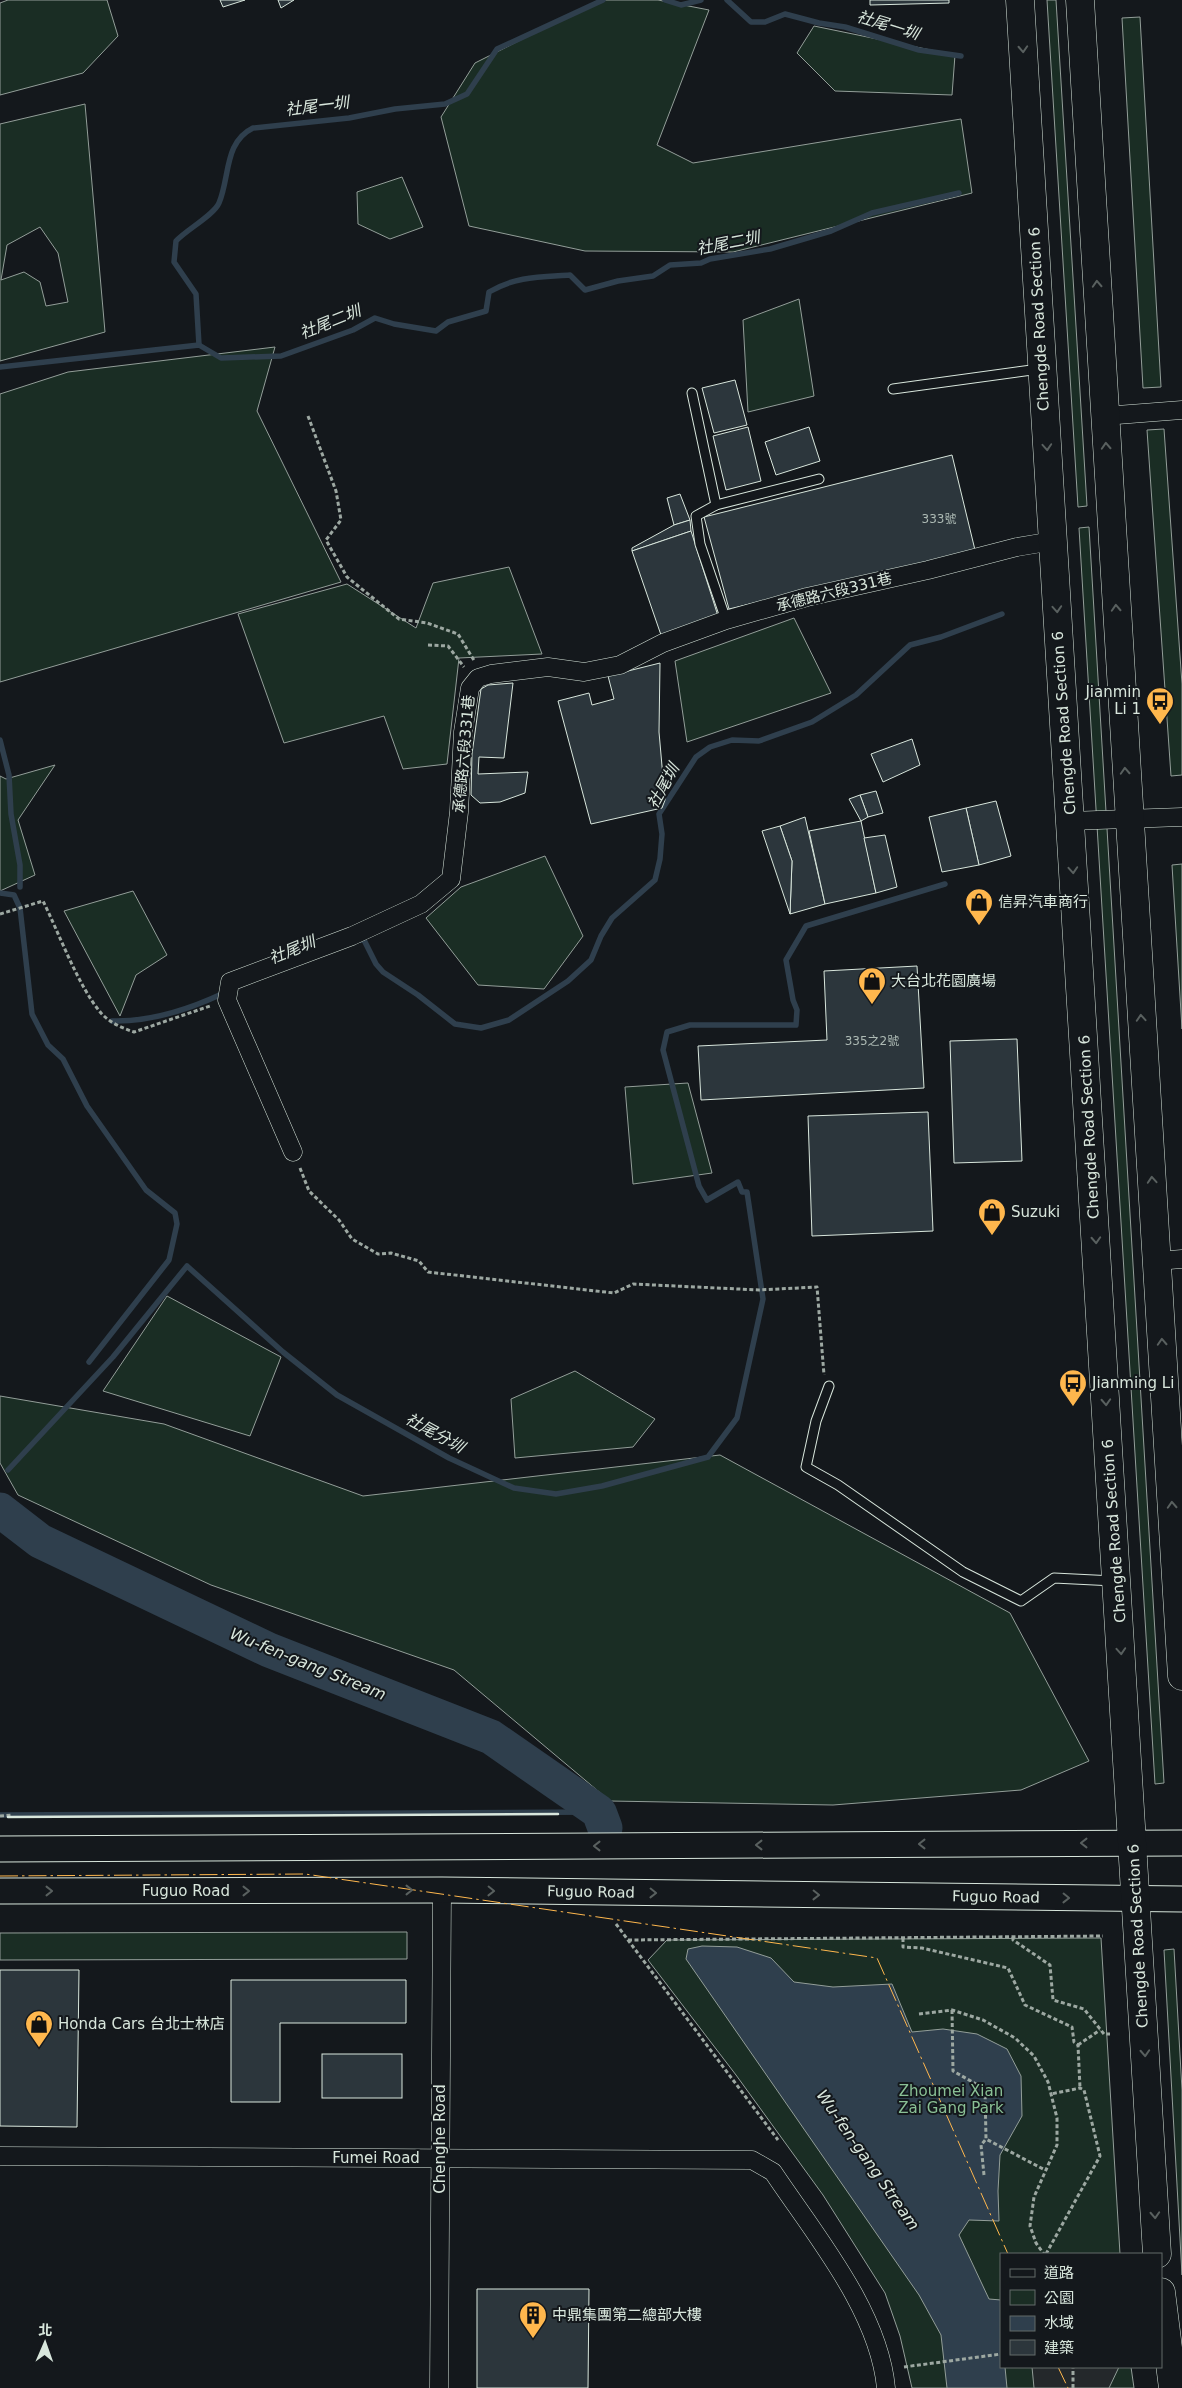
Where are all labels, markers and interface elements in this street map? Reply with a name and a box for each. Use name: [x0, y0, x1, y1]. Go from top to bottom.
water label: 社尾一圳: [855, 7, 923, 44]
one-way arrow: [1017, 45, 1028, 53]
water label: 社尾一圳: [284, 92, 352, 119]
water label: 社尾二圳: [695, 227, 763, 258]
street label: Chengde Road Section 6: [1025, 227, 1053, 411]
one-way arrow: [1091, 280, 1102, 288]
water label: 社尾二圳: [297, 300, 365, 343]
one-way arrow: [1101, 442, 1112, 450]
one-way arrow: [1041, 443, 1052, 451]
house number: 333號: [922, 512, 956, 526]
street label: 承德路六段331巷: [774, 569, 894, 615]
one-way arrow: [1110, 604, 1121, 612]
one-way arrow: [1051, 605, 1062, 613]
street label: Chengde Road Section 6: [1049, 630, 1079, 816]
place label: Jianmin Li 1: [1084, 683, 1141, 718]
bus stop icon: Jianmin Li 1: [1145, 686, 1175, 725]
street label: 承德路六段331巷: [450, 694, 478, 814]
water label: 社尾圳: [643, 759, 684, 812]
one-way arrow: [1120, 766, 1131, 774]
one-way arrow: [1068, 866, 1079, 874]
shop icon: 信昇汽車商行: [964, 887, 994, 926]
place label: 信昇汽車商行: [998, 893, 1088, 911]
water label: 社尾圳: [266, 931, 320, 968]
shop icon: 大台北花園廣場: [857, 966, 887, 1005]
place label: 大台北花園廣場: [891, 972, 996, 990]
one-way arrow: [1136, 1014, 1147, 1022]
house number: 335之2號: [845, 1034, 899, 1048]
street label: Chengde Road Section 6: [1075, 1035, 1103, 1219]
one-way arrow: [1146, 1176, 1157, 1184]
shop icon: Suzuki: [977, 1197, 1007, 1236]
place label: Suzuki: [1011, 1203, 1060, 1221]
one-way arrow: [1090, 1236, 1101, 1244]
one-way arrow: [1157, 1338, 1168, 1346]
bus stop icon: Jianming Li: [1058, 1368, 1088, 1407]
place label: Jianming Li: [1091, 1374, 1174, 1392]
one-way arrow: [1100, 1398, 1111, 1406]
water label: 社尾分圳: [402, 1409, 469, 1458]
street label: Chengde Road Section 6: [1099, 1438, 1129, 1624]
one-way arrow: [1166, 1500, 1177, 1508]
water label: Wu-fen-gang Stream: [227, 1624, 389, 1704]
one-way arrow: [1115, 1648, 1126, 1656]
one-way arrow: [1080, 1838, 1088, 1848]
one-way arrow: [917, 1839, 925, 1849]
one-way arrow: [755, 1840, 762, 1850]
one-way arrow: [592, 1841, 600, 1851]
street label: Chengde Road Section 6: [1124, 1844, 1152, 2028]
street label: Fuguo Road: [142, 1882, 230, 1900]
street label: Fuguo Road: [547, 1882, 635, 1902]
one-way arrow: [405, 1885, 413, 1895]
one-way arrow: [45, 1886, 53, 1896]
one-way arrow: [242, 1886, 250, 1896]
one-way arrow: [488, 1886, 495, 1896]
street label: Fuguo Road: [952, 1887, 1040, 1907]
one-way arrow: [650, 1888, 658, 1898]
one-way arrow: [812, 1890, 820, 1900]
one-way arrow: [1062, 1893, 1070, 1903]
shop icon: Honda Cars 台北士林店: [24, 2009, 54, 2048]
place label: Honda Cars 台北士林店: [58, 2015, 225, 2033]
one-way arrow: [1140, 2049, 1151, 2057]
park label: Zhoumei Xian Zai Gang Park: [898, 2082, 1004, 2117]
street label: Chenghe Road: [431, 2084, 449, 2194]
water label: Wu-fen-gang Stream: [812, 2086, 924, 2234]
street label: Fumei Road: [332, 2149, 420, 2167]
one-way arrow: [1149, 2211, 1160, 2219]
legend: [1000, 2253, 1162, 2368]
text: 道路: [1044, 2264, 1074, 2282]
text: 公園: [1044, 2289, 1074, 2307]
building icon: 中鼎集團第二總部大樓: [518, 2300, 548, 2339]
place label: 中鼎集團第二總部大樓: [552, 2306, 702, 2324]
text: 水域: [1044, 2314, 1074, 2332]
north arrow: [20, 2318, 70, 2368]
text: 北: [38, 2322, 53, 2338]
text: 建築: [1044, 2339, 1074, 2357]

